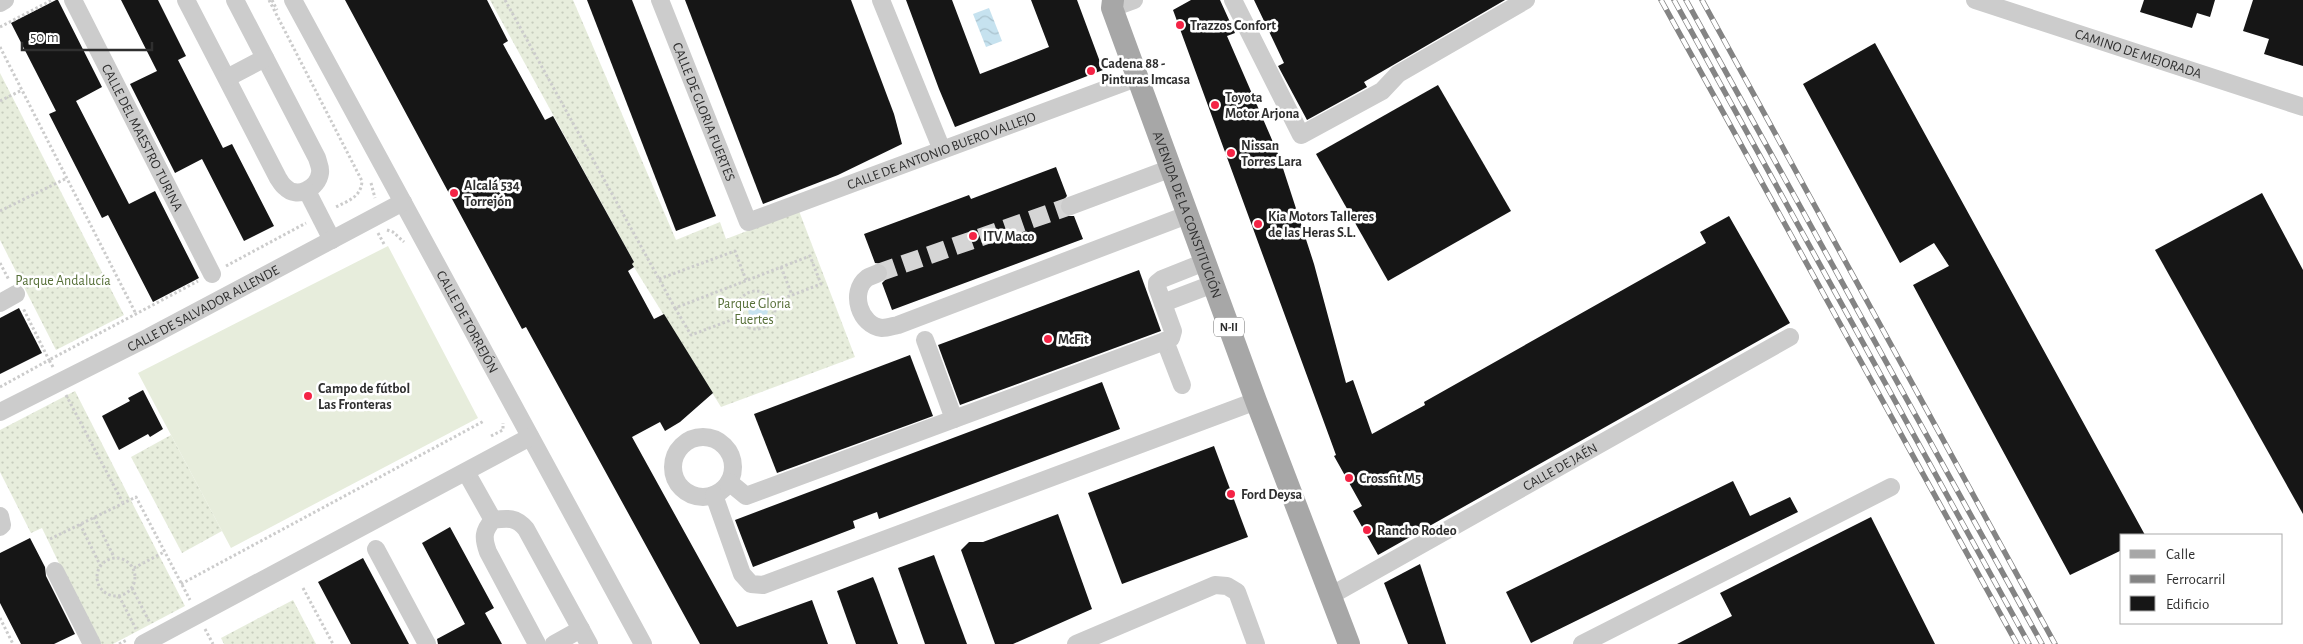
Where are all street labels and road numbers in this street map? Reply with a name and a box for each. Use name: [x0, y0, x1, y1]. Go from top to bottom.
street label: CAMINO DE MEJORADA: [2073, 27, 2203, 81]
street label: CALLE DE GLORIA FUERTES: [670, 41, 737, 183]
street label: CALLE DEL MAESTRO TURINA: [99, 62, 185, 214]
street label: CALLE DE ANTONIO BUERO VALLEJO: [845, 110, 1038, 193]
street label: AVENIDA DE LA CONSTITUCIÓN: [1150, 129, 1224, 300]
street label: CALLE DE SALVADOR ALLENDE: [125, 263, 282, 355]
street label: CALLE DE TORREJÓN: [433, 269, 500, 376]
road number: N-II: [1214, 318, 1244, 337]
street label: CALLE DE JAÉN: [1521, 441, 1600, 494]

